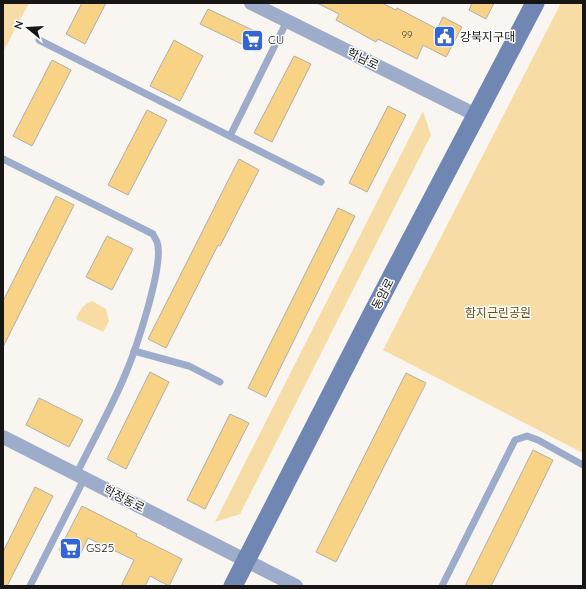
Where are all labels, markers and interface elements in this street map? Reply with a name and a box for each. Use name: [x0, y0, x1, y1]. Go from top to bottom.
north arrow: [8, 8, 48, 48]
text: N: [11, 19, 26, 31]
public building icon: 강북지구대: [432, 24, 458, 50]
supermarket icon: CU: [240, 27, 266, 53]
house number: 99: [401, 28, 413, 41]
place label: 강북지구대: [460, 29, 515, 44]
place label: CU: [268, 32, 284, 47]
street label: 학남로: [345, 45, 381, 73]
street label: 동암로: [368, 276, 397, 312]
park label: 함지근린공원: [465, 305, 531, 320]
street label: 학정동로: [101, 482, 147, 515]
supermarket icon: GS25: [58, 535, 84, 561]
place label: GS25: [86, 540, 114, 555]

